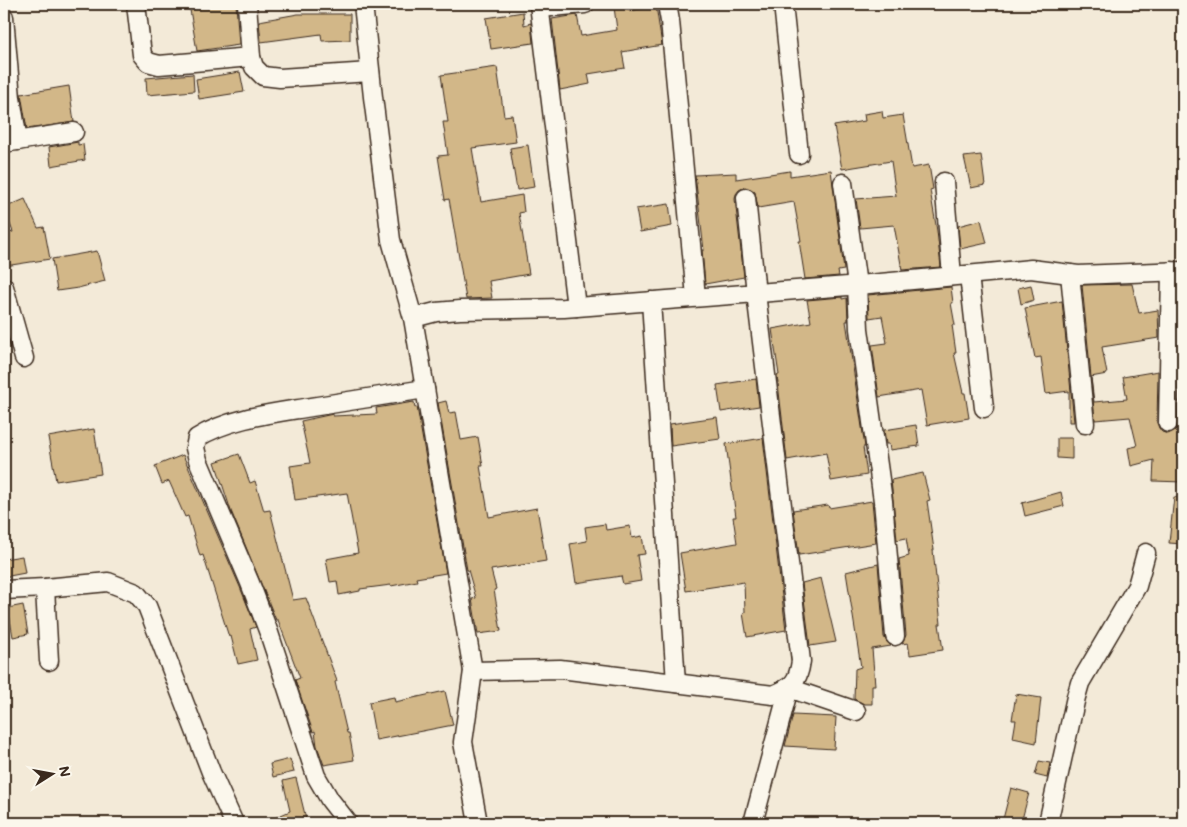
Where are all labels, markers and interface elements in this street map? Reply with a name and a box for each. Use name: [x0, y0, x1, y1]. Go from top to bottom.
north arrow: [28, 750, 78, 800]
text: N: [55, 764, 76, 778]

